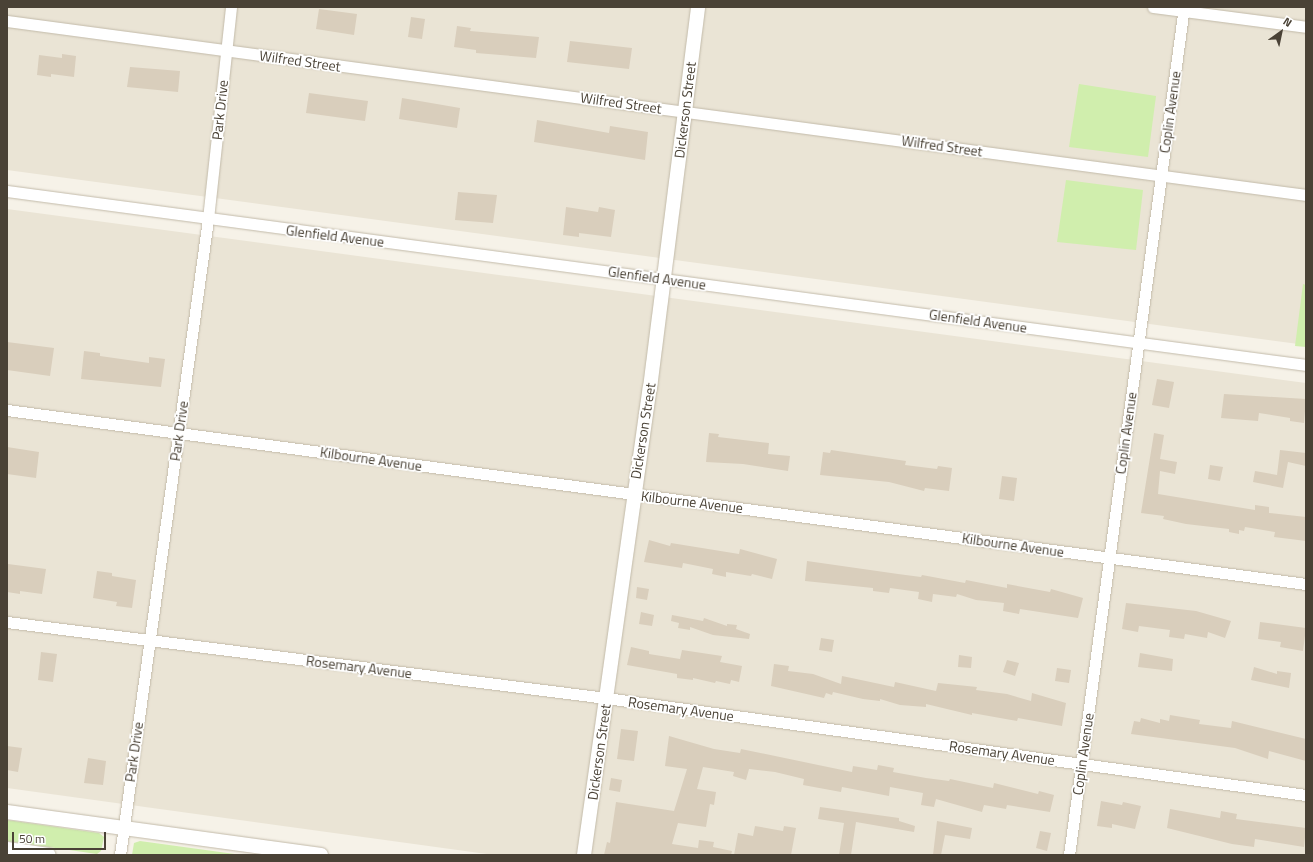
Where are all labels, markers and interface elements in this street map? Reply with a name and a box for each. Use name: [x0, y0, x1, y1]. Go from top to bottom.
north arrow: [1261, 12, 1301, 52]
text: N: [1280, 13, 1295, 31]
street label: Wilfred Street: [258, 47, 342, 75]
street label: Dickerson Street: [671, 61, 699, 159]
street label: Coplin Avenue: [1156, 70, 1184, 154]
street label: Park Drive: [208, 79, 232, 141]
street label: Wilfred Street: [579, 89, 663, 117]
street label: Wilfred Street: [900, 132, 984, 160]
street label: Glenfield Avenue: [285, 222, 385, 250]
street label: Glenfield Avenue: [607, 263, 707, 293]
street label: Glenfield Avenue: [928, 306, 1028, 336]
street label: Dickerson Street: [627, 382, 659, 480]
street label: Coplin Avenue: [1112, 391, 1140, 475]
street label: Park Drive: [166, 400, 192, 462]
street label: Kilbourne Avenue: [319, 444, 423, 474]
street label: Kilbourne Avenue: [640, 487, 744, 517]
street label: Kilbourne Avenue: [961, 530, 1065, 560]
street label: Rosemary Avenue: [305, 652, 413, 682]
street label: Rosemary Avenue: [627, 693, 735, 725]
street label: Dickerson Street: [584, 703, 614, 801]
street label: Coplin Avenue: [1069, 712, 1097, 796]
street label: Park Drive: [121, 721, 147, 783]
street label: Rosemary Avenue: [948, 737, 1056, 769]
scale bar: [14, 824, 108, 850]
text: 50 m: [19, 829, 45, 848]

